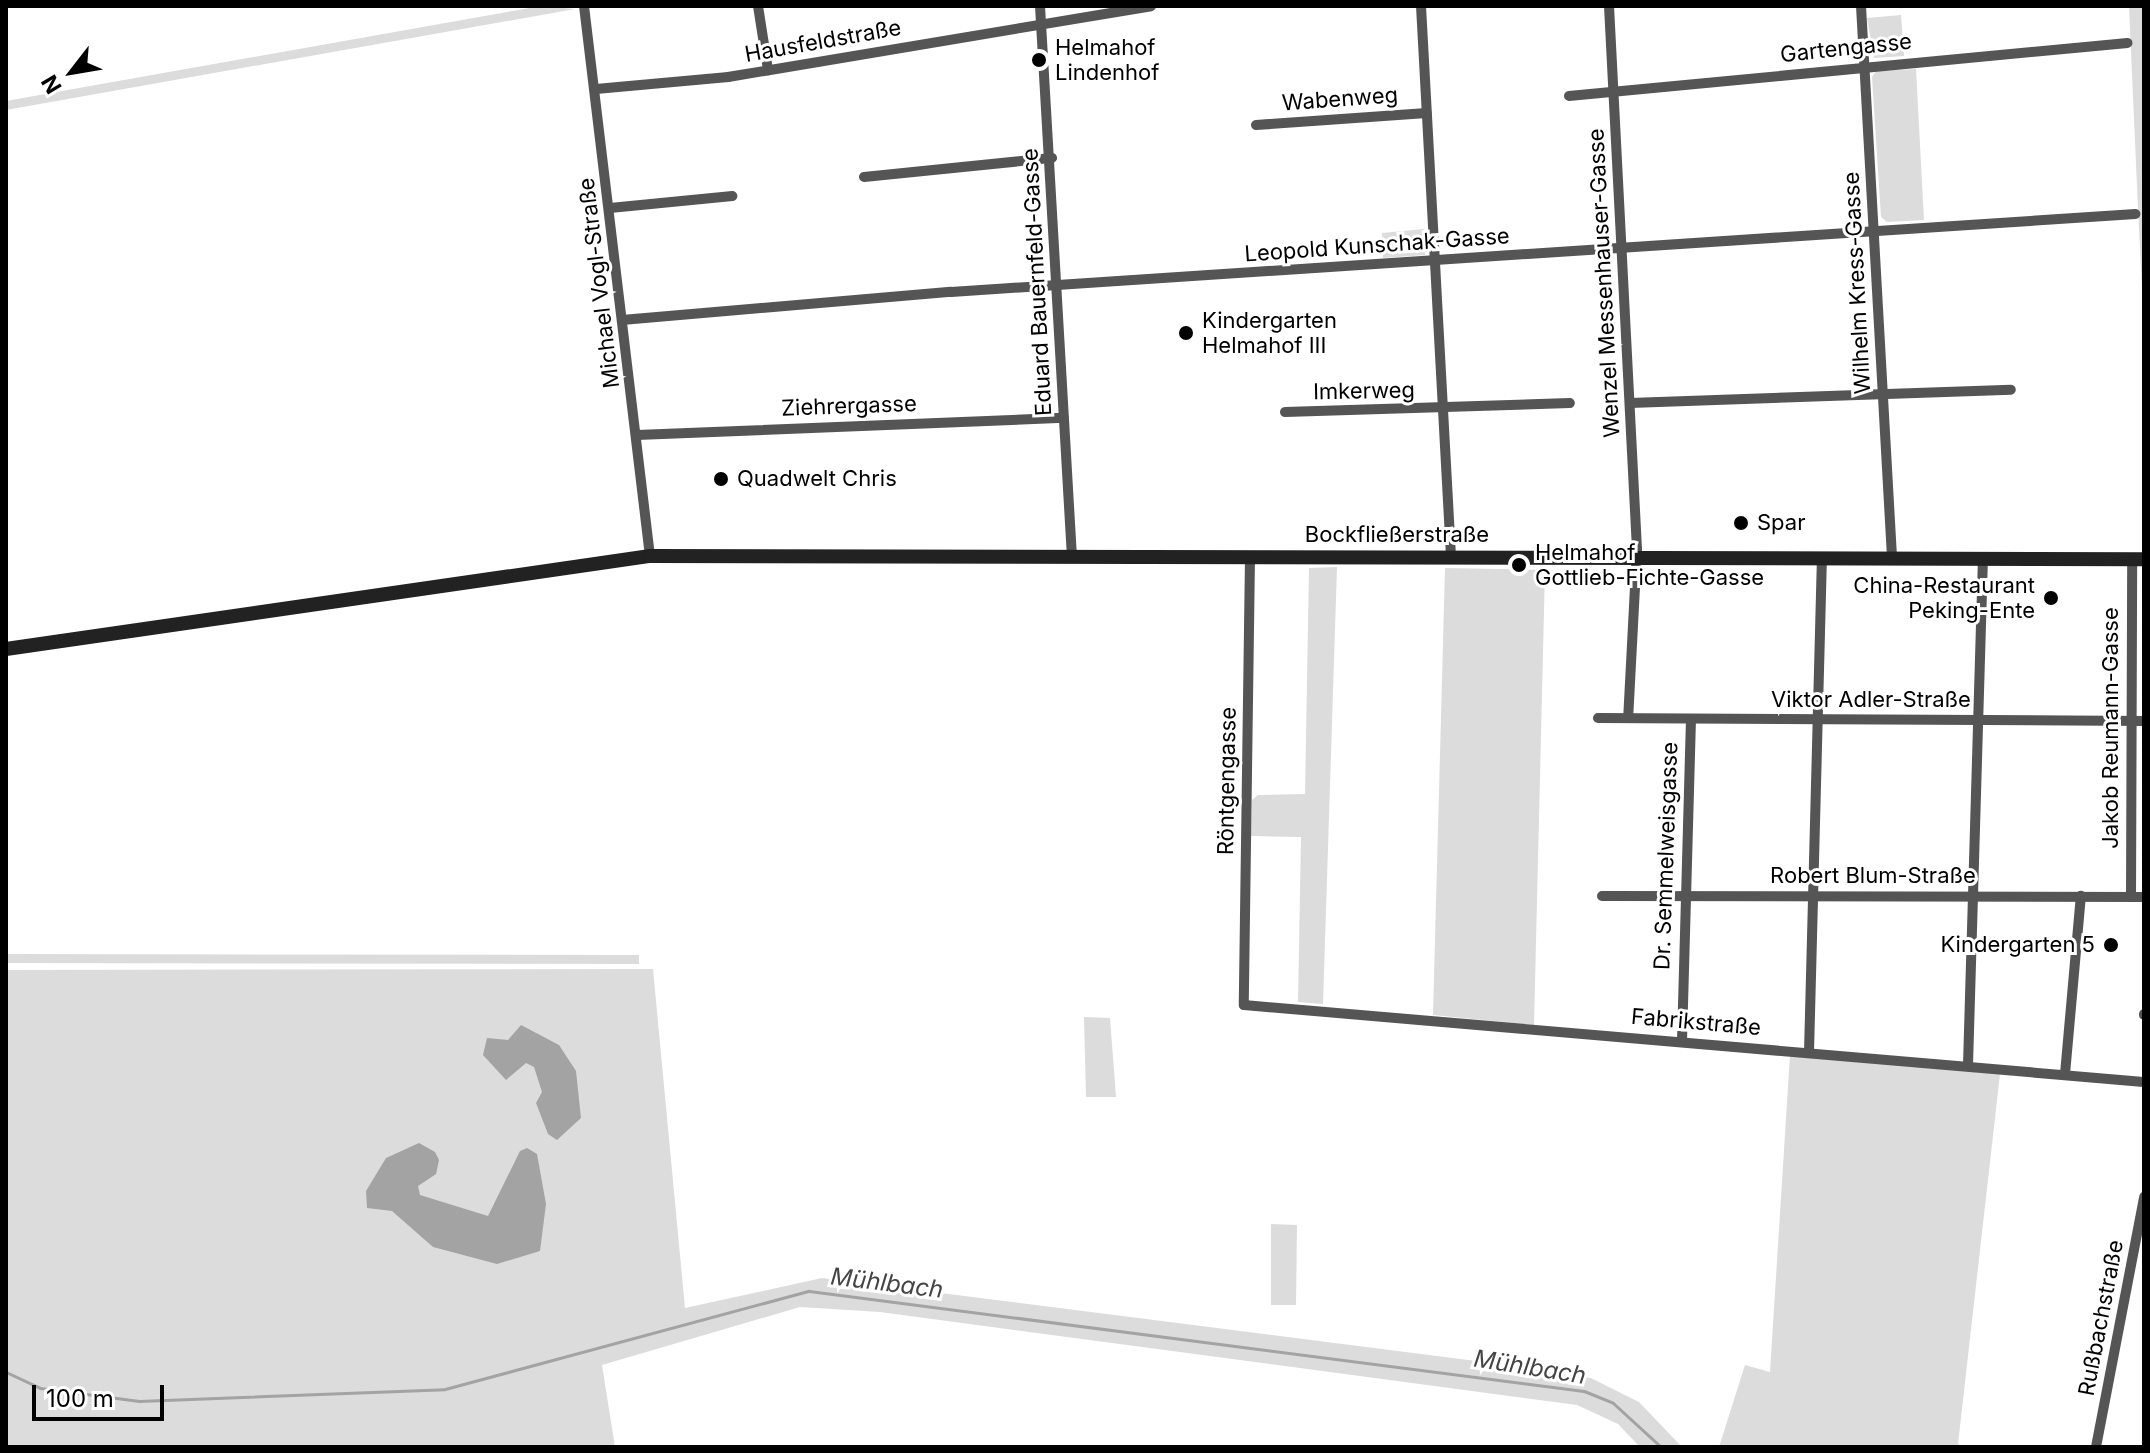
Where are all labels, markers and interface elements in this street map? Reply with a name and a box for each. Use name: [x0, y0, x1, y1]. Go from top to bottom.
street label: Hausfeldstraße: [743, 14, 903, 68]
street label: Gartengasse: [1779, 28, 1913, 68]
north arrow: [32, 32, 112, 112]
place label: Helmahof Lindenhof: [1055, 34, 1159, 86]
marker: Helmahof Lindenhof: [1030, 51, 1048, 69]
text: N: [36, 70, 67, 98]
street label: Wabenweg: [1281, 82, 1399, 116]
street label: Wenzel Messenhauser-Gasse: [1583, 128, 1625, 438]
street label: Eduard Bauernfeld-Gasse: [1017, 148, 1057, 416]
street label: Wilhelm Kress-Gasse: [1838, 171, 1876, 395]
street label: Michael Vogl-Straße: [573, 176, 625, 390]
street label: Leopold Kunschak-Gasse: [1244, 223, 1510, 267]
place label: Kindergarten Helmahof III: [1202, 307, 1337, 358]
marker: Kindergarten Helmahof III: [1177, 324, 1195, 342]
street label: Imkerweg: [1313, 377, 1415, 405]
street label: Ziehrergasse: [781, 390, 917, 422]
place label: Quadwelt Chris: [737, 466, 897, 492]
marker: Quadwelt Chris: [712, 470, 730, 488]
place label: Spar: [1757, 510, 1805, 536]
marker: Spar: [1732, 514, 1750, 532]
street label: Bockfließerstraße: [1305, 522, 1489, 548]
place label: Helmahof Gottlieb-Fichte-Gasse: [1535, 539, 1764, 590]
marker: Helmahof Gottlieb-Fichte-Gasse: [1510, 556, 1528, 574]
place label: China-Restaurant Peking-Ente: [1853, 572, 2035, 624]
marker: China-Restaurant Peking-Ente: [2042, 589, 2060, 607]
street label: Jakob Reumann-Gasse: [2098, 607, 2124, 849]
street label: Viktor Adler-Straße: [1771, 687, 1971, 713]
street label: Röntgengasse: [1213, 707, 1241, 855]
street label: Dr. Semmelweisgasse: [1649, 741, 1683, 971]
street label: Robert Blum-Straße: [1770, 863, 1976, 889]
place label: Kindergarten 5: [1940, 932, 2095, 958]
marker: Kindergarten 5: [2102, 936, 2120, 954]
street label: Fabrikstraße: [1630, 1003, 1762, 1041]
street label: Rußbachstraße: [2073, 1238, 2129, 1398]
water label: Mühlbach: [829, 1262, 945, 1304]
water label: Mühlbach: [1472, 1344, 1588, 1390]
scale bar: [36, 1369, 168, 1419]
text: 100 m: [46, 1384, 114, 1413]

